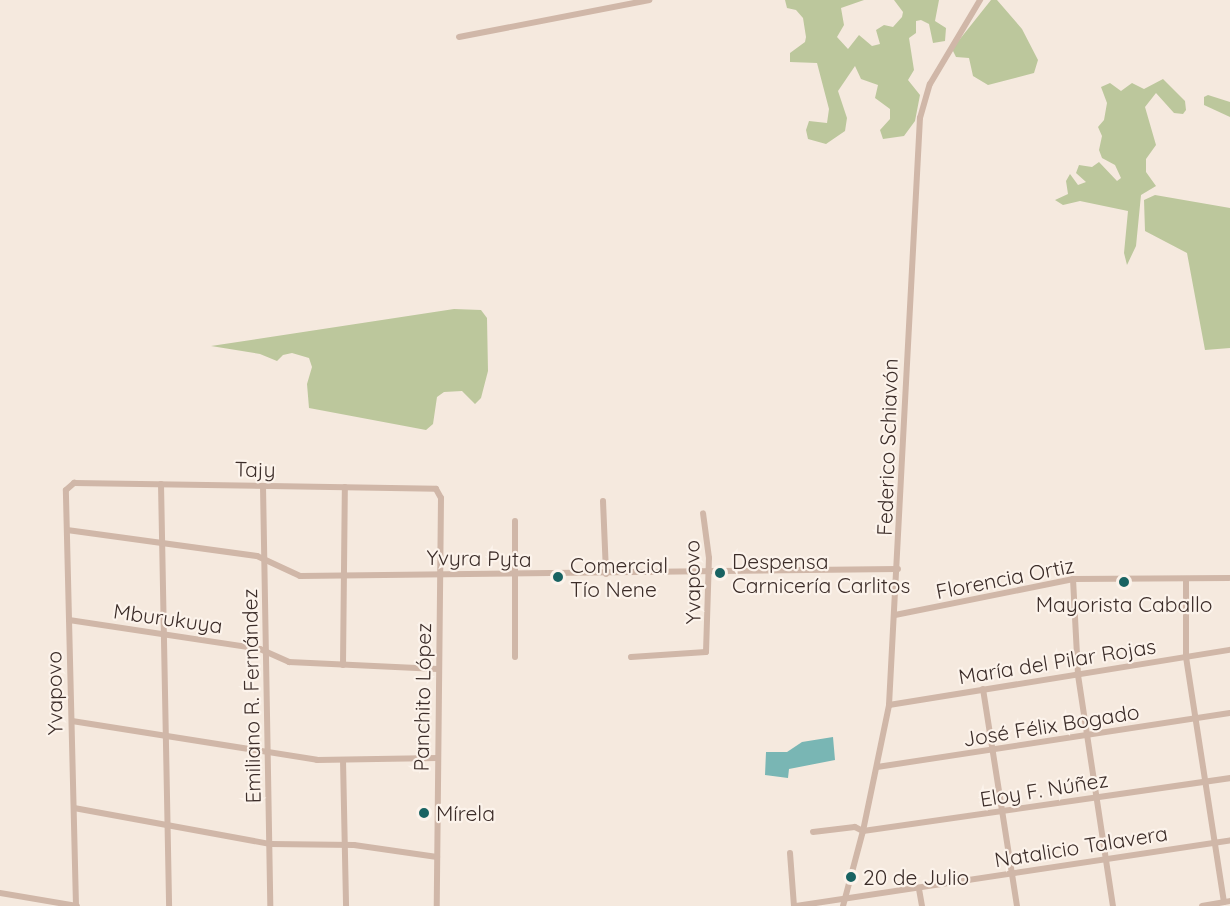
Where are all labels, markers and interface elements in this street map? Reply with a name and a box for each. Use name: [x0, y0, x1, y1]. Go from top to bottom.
street label: Federico Schiavón: [871, 358, 903, 536]
street label: Tajy: [234, 456, 276, 482]
street label: Yvapovo: [679, 540, 705, 624]
street label: Yvyra Pyta: [426, 544, 532, 572]
place label: Despensa Carnicería Carlitos: [732, 548, 910, 598]
place label: Comercial Tío Nene: [570, 552, 668, 602]
street label: Florencia Ortiz: [934, 552, 1076, 604]
marker: Despensa Carnicería Carlitos: [713, 566, 727, 580]
marker: Comercial Tío Nene: [551, 570, 565, 584]
marker: Mayorista Caballo: [1117, 575, 1131, 589]
street label: Emiliano R. Fernández: [237, 588, 265, 804]
place label: Mayorista Caballo: [1036, 591, 1212, 617]
street label: Mburukuya: [112, 598, 224, 638]
street label: Panchito López: [408, 623, 436, 771]
street label: María del Pilar Rojas: [956, 633, 1158, 689]
street label: Yvapovo: [41, 651, 67, 735]
street label: José Félix Bogado: [961, 699, 1141, 751]
street label: Eloy F. Núñez: [978, 766, 1110, 812]
place label: Mírela: [436, 800, 495, 826]
marker: Mírela: [417, 806, 431, 820]
street label: Natalicio Talavera: [993, 820, 1169, 872]
place label: 20 de Julio: [863, 864, 969, 890]
marker: 20 de Julio: [844, 870, 858, 884]

